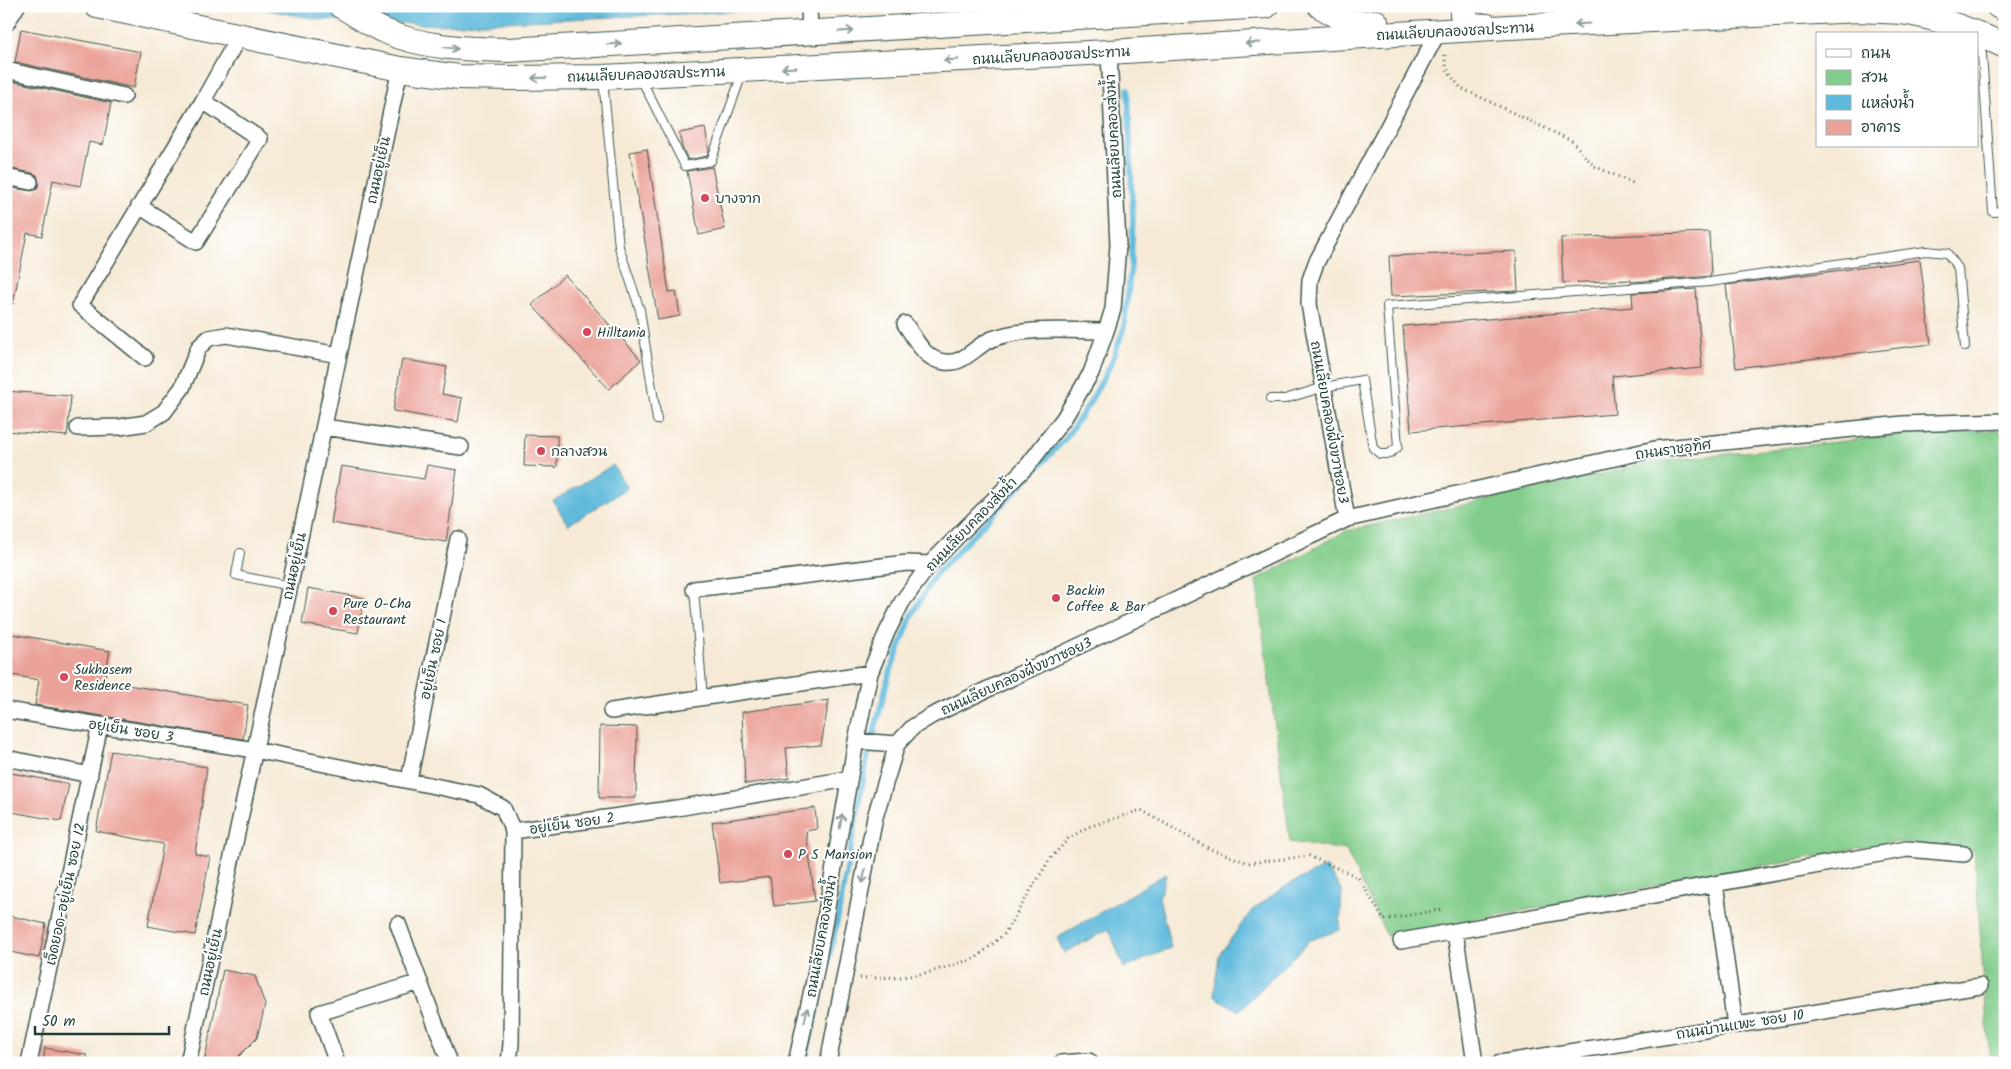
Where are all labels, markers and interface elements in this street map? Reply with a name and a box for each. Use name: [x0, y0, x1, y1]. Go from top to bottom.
street label: ถนนเลียบคลองชลประทาน: [1376, 17, 1535, 47]
one-way arrow: [1575, 19, 1591, 29]
one-way arrow: [837, 27, 853, 36]
legend: [1816, 32, 1978, 148]
one-way arrow: [1245, 38, 1261, 48]
one-way arrow: [605, 40, 621, 49]
street label: ถนนเลียบคลองชลประทาน: [972, 41, 1131, 71]
text: ถนน: [1861, 42, 1890, 66]
one-way arrow: [443, 43, 459, 53]
one-way arrow: [943, 55, 959, 64]
street label: ถนนเลียบคลองชลประทาน: [567, 61, 725, 89]
one-way arrow: [781, 63, 797, 72]
text: สวน: [1861, 66, 1888, 90]
one-way arrow: [531, 73, 548, 83]
street label: ถนนเลียบคลองส่งน้ำ: [1098, 73, 1128, 199]
text: แหล่งน้ำ: [1861, 89, 1915, 116]
text: อาคาร: [1861, 116, 1901, 140]
street label: ถนนอยู่เย็น: [361, 134, 397, 206]
place label: บางจาก: [715, 188, 761, 210]
marker: บางจาก: [699, 192, 711, 204]
place label: Hilltania: [597, 322, 646, 344]
marker: Hilltania: [581, 326, 593, 338]
street label: ถนนเลียบคลองฝั่งขวาซอย3: [1304, 339, 1357, 505]
street label: ถนนราชอุทิศ: [1634, 434, 1713, 466]
place label: กลางสวน: [551, 441, 608, 463]
marker: กลางสวน: [535, 445, 547, 457]
street label: ถนนเลียบคลองส่งน้ำ: [919, 471, 1023, 577]
street label: ถนนอยู่เย็น: [277, 530, 313, 602]
place label: Backin Coffee & Bar: [1066, 580, 1146, 618]
marker: Backin Coffee & Bar: [1050, 592, 1062, 604]
place label: Pure O-Cha Restaurant: [343, 593, 411, 631]
marker: Pure O-Cha Restaurant: [327, 605, 339, 617]
street label: อยู่เย็น ซอย 1: [415, 617, 453, 702]
street label: ถนนเลียบคลองฝั่งขวาซอย3: [936, 630, 1096, 722]
place label: Sukhasem Residence: [74, 659, 132, 697]
marker: Sukhasem Residence: [58, 671, 70, 683]
street label: อยู่เย็น ซอย 3: [87, 713, 175, 749]
street label: อยู่เย็น ซอย 2: [528, 807, 616, 841]
one-way arrow: [836, 813, 846, 829]
street label: เจ็ดยอด-อยู่เย็น ซอย 12: [40, 821, 92, 968]
place label: P S Mansion: [798, 844, 872, 866]
marker: P S Mansion: [782, 848, 794, 860]
one-way arrow: [859, 868, 868, 884]
street label: ถนนเลียบคลองส่งน้ำ: [798, 873, 844, 999]
street label: ถนนอยู่เย็น: [193, 926, 229, 998]
scale bar: [35, 1004, 169, 1036]
street label: ถนนบ้านแพะ ซอย 10: [1675, 1004, 1806, 1046]
one-way arrow: [802, 1008, 811, 1024]
text: 50 m: [42, 1010, 76, 1034]

